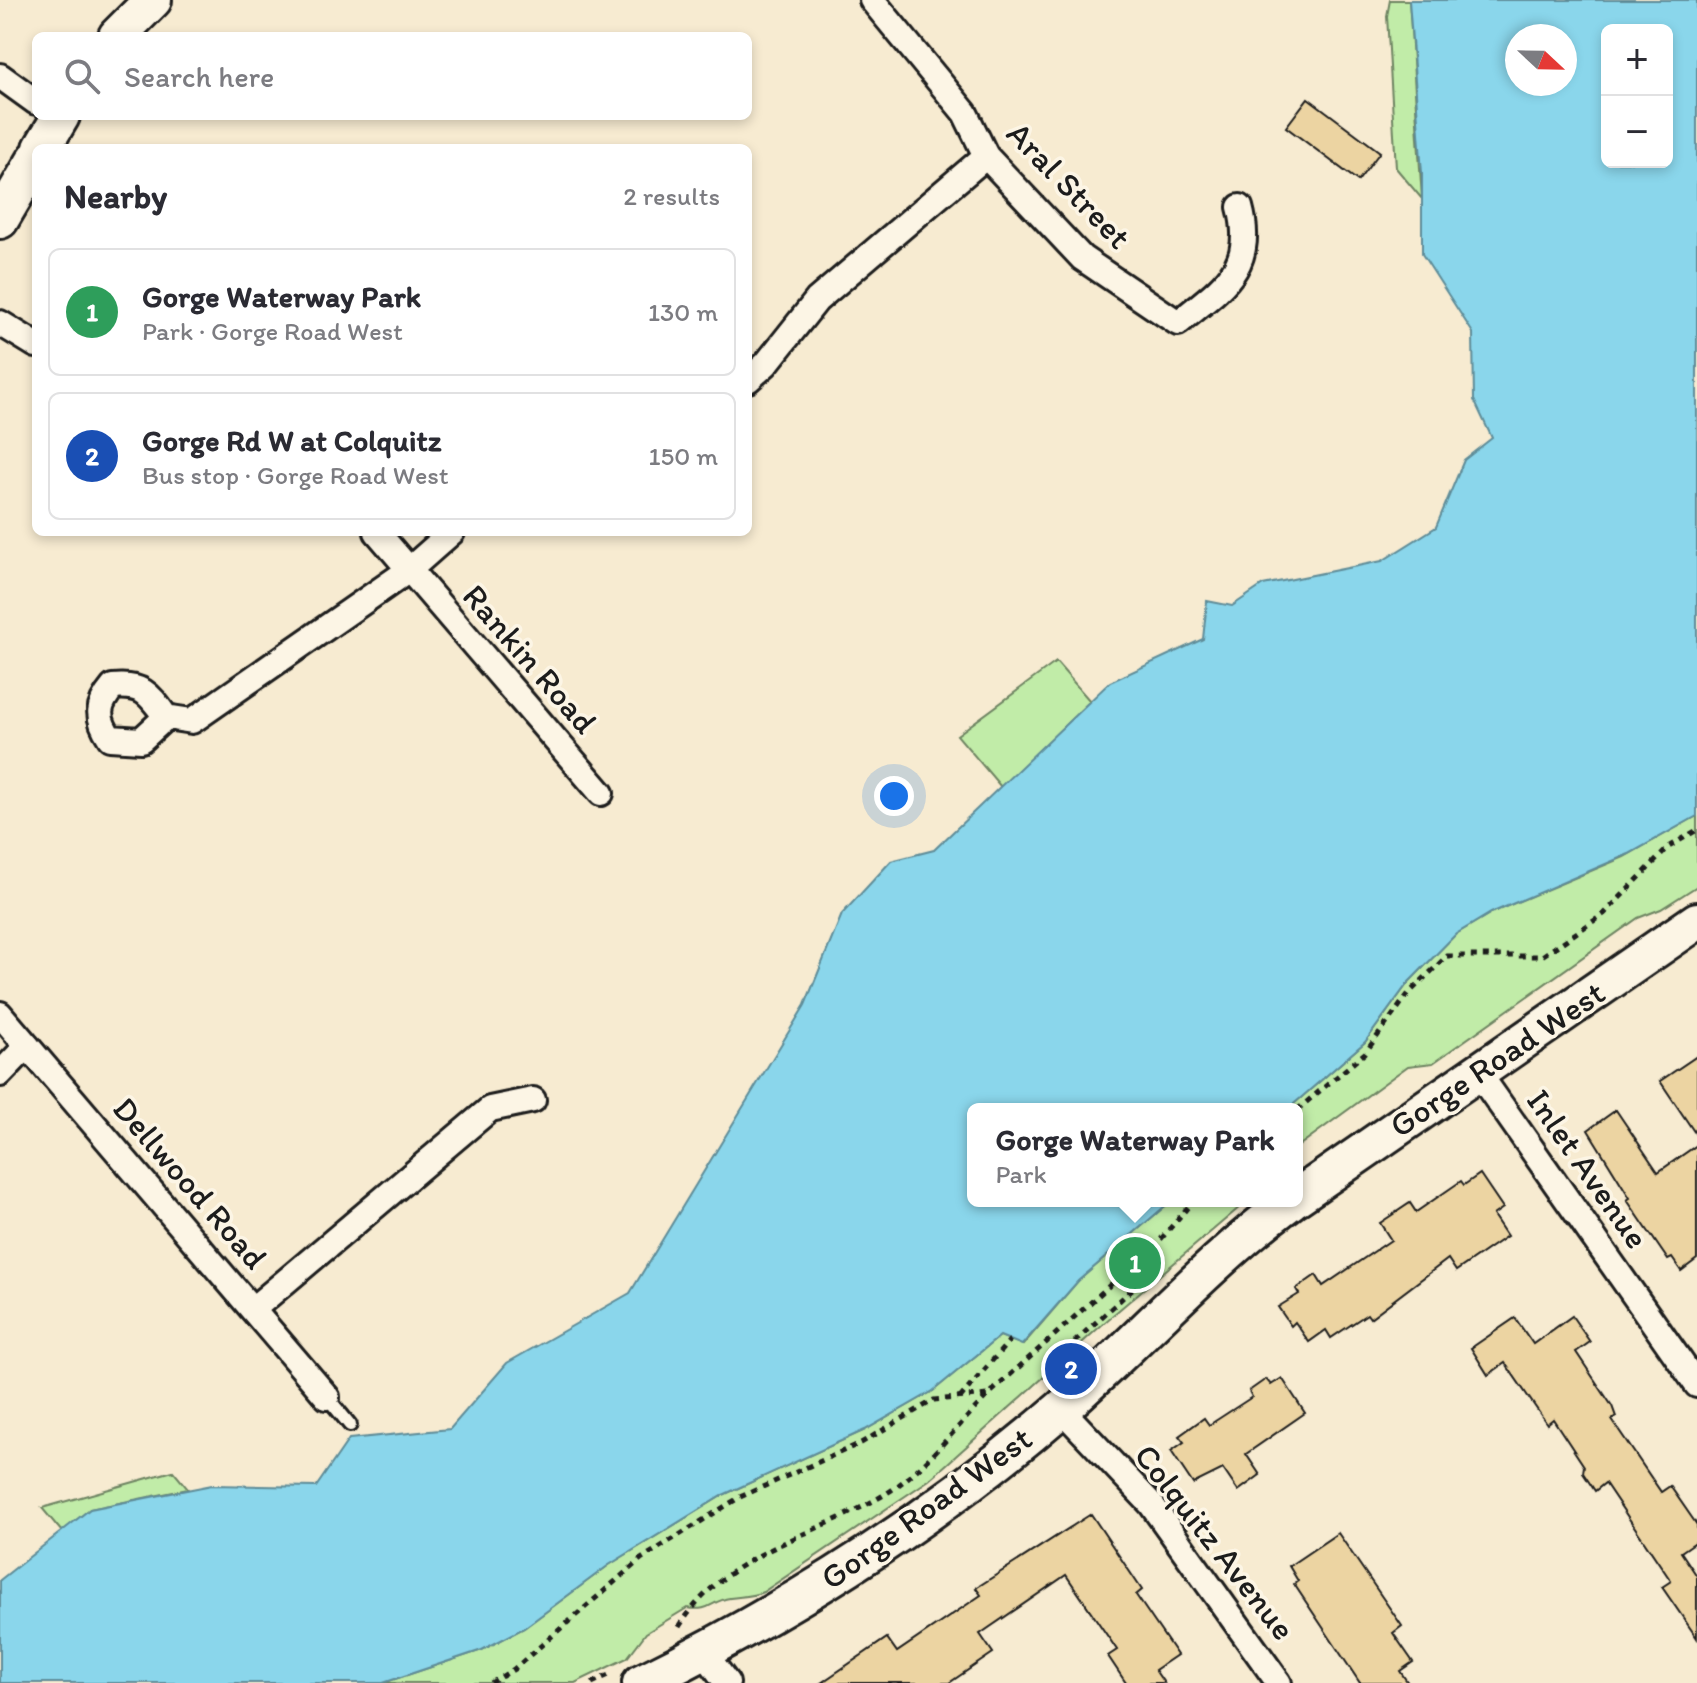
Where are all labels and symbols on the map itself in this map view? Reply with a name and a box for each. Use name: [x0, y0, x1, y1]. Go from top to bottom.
north arrow: [1505, 24, 1577, 96]
street label: Aral Street: [998, 113, 1140, 257]
street label: Rankin Road: [454, 576, 606, 742]
your location: [874, 776, 914, 816]
street label: Gorge Road West: [1382, 972, 1613, 1146]
street label: Inlet Avenue: [1518, 1081, 1658, 1257]
street label: Dellwood Road: [104, 1089, 276, 1277]
pin: 1: [1109, 1233, 1161, 1293]
pin: 2: [1045, 1339, 1097, 1399]
street label: Gorge Road West: [813, 1418, 1040, 1598]
street label: Colquitz Avenue: [1126, 1436, 1304, 1648]

